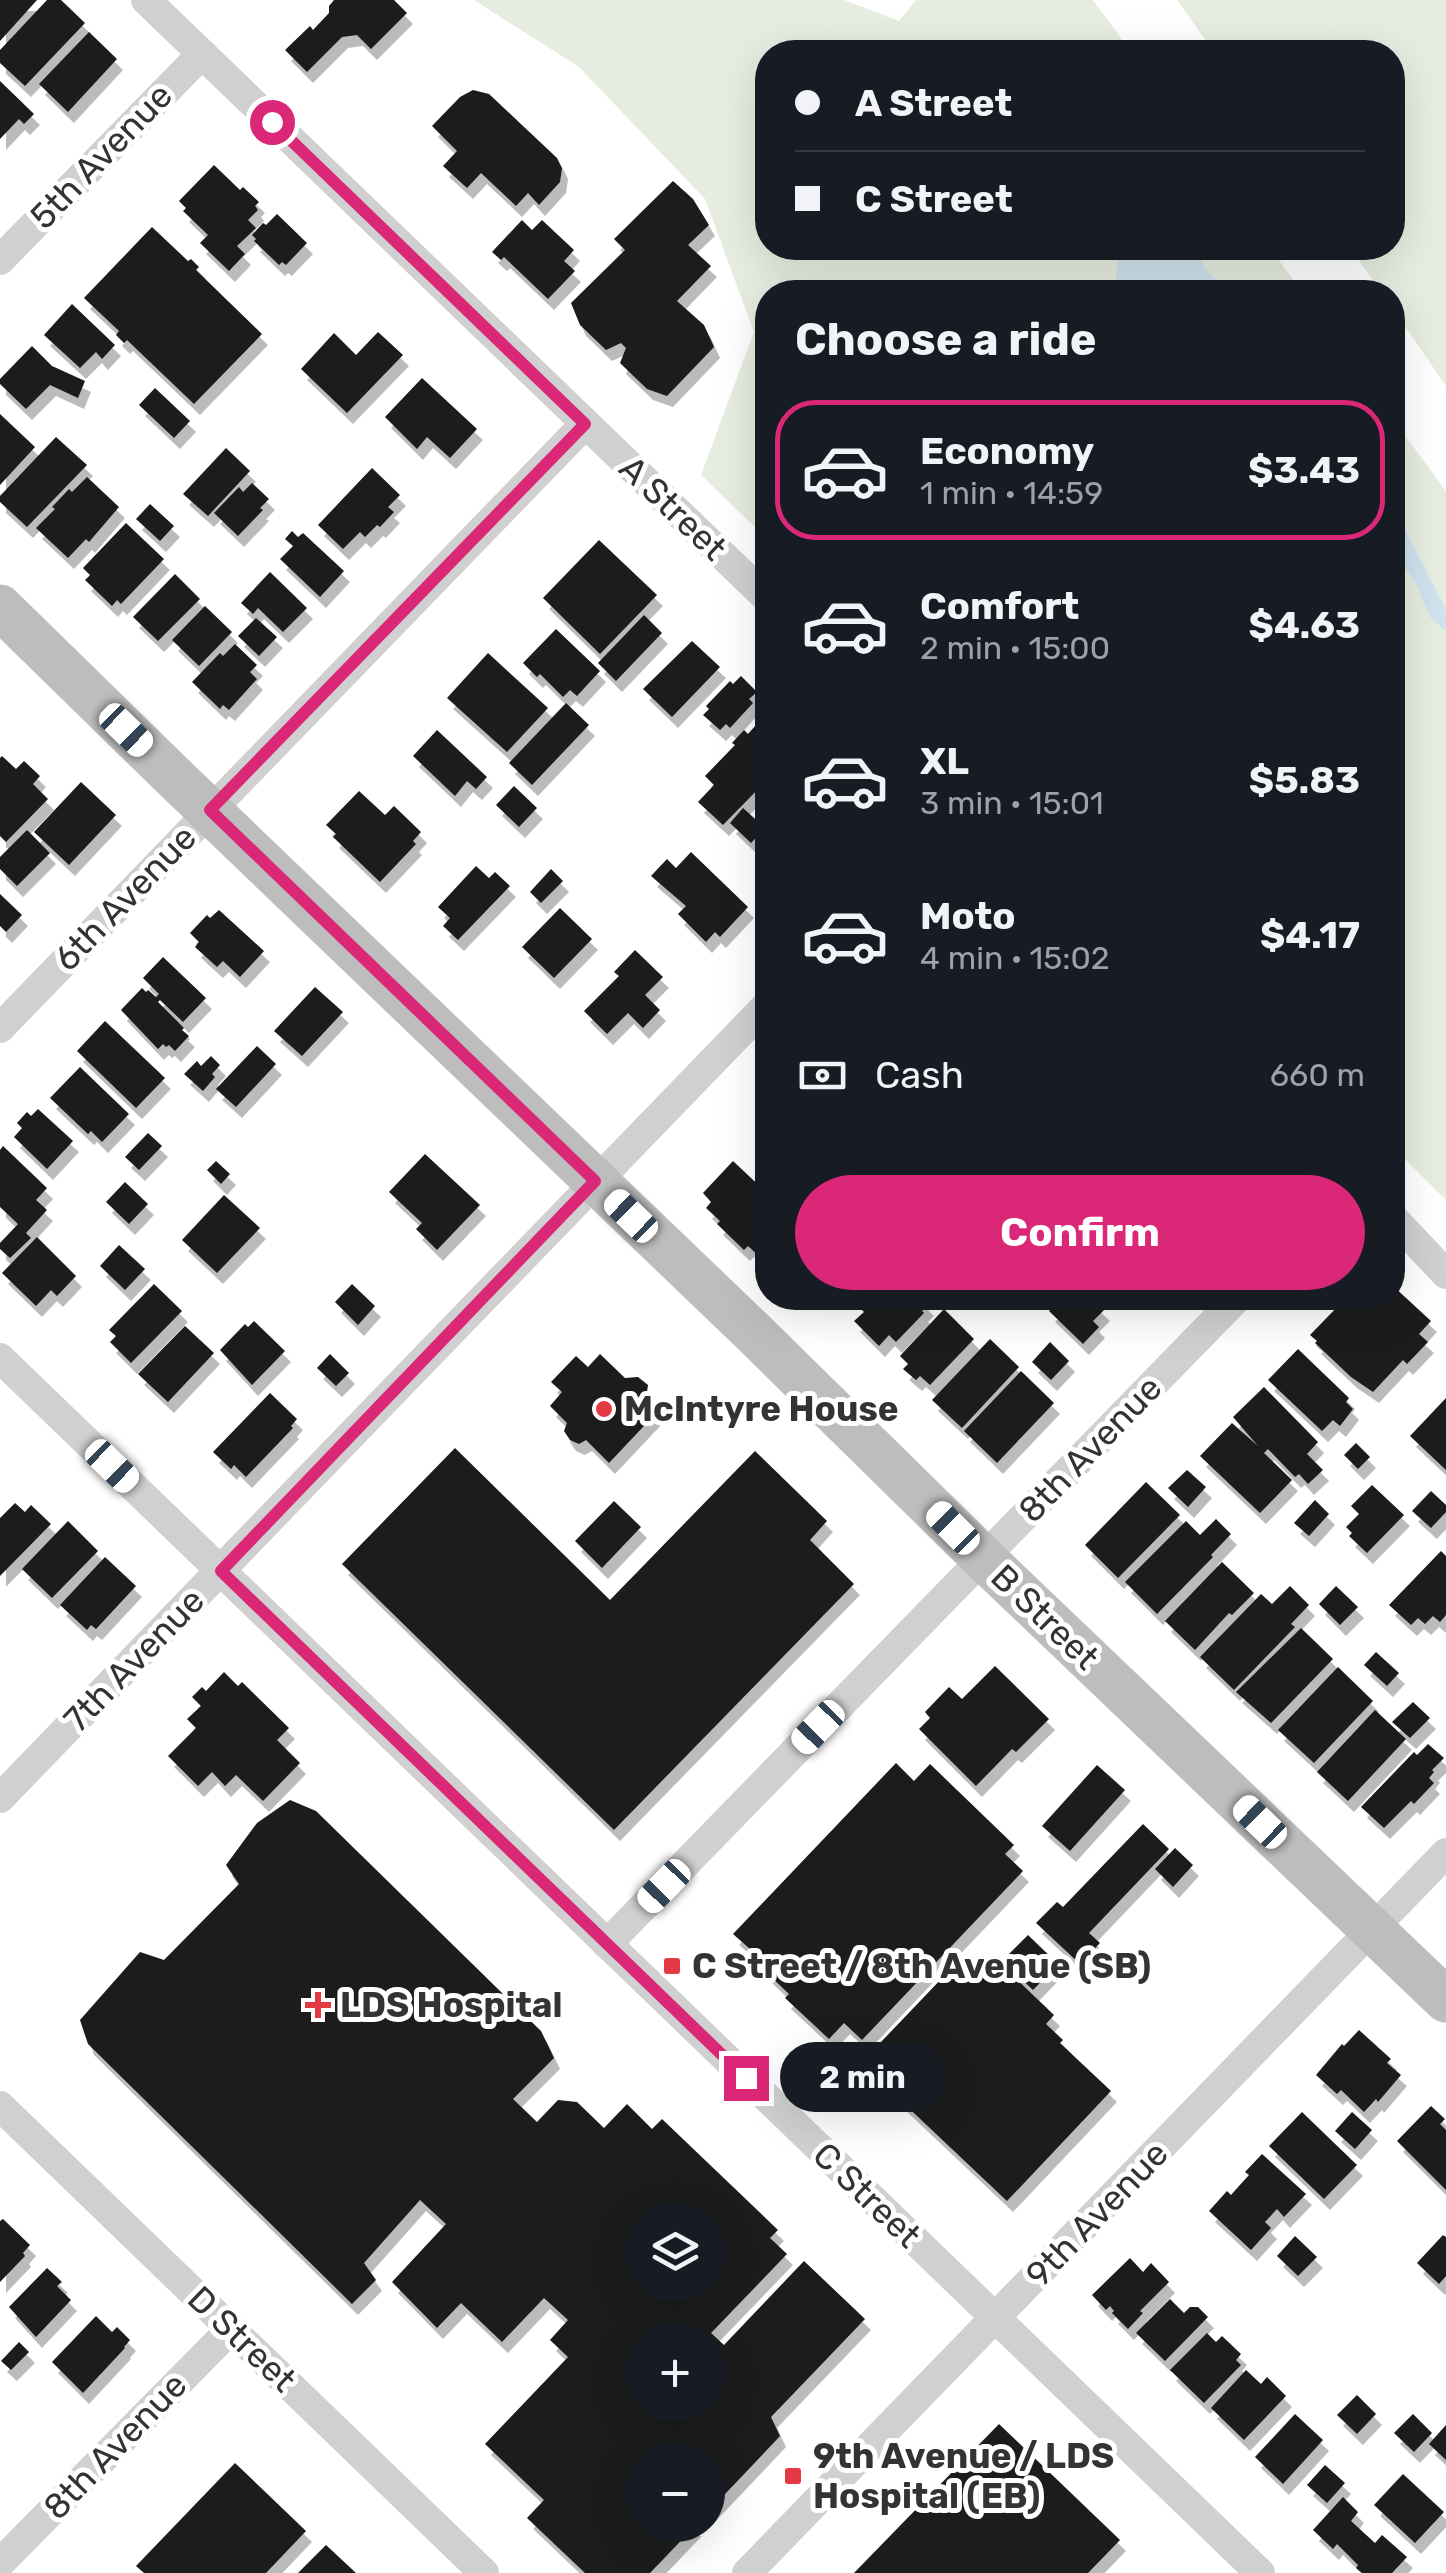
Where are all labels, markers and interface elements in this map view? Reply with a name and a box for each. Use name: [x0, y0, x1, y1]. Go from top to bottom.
street label: 5th Avenue: [21, 75, 181, 237]
text: A Street: [855, 80, 1012, 126]
route start: [250, 100, 295, 145]
text: C Street: [855, 176, 1013, 222]
text: Choose a ride: [795, 313, 1097, 366]
icon: car: [800, 425, 890, 515]
text: Economy: [920, 428, 1094, 474]
street label: A Street: [611, 447, 735, 569]
text: $3.43: [1248, 447, 1360, 493]
text: 1 min · 14:59: [920, 474, 1103, 512]
icon: car: [800, 580, 890, 670]
text: Comfort: [920, 583, 1079, 629]
text: $4.63: [1249, 602, 1360, 648]
text: 2 min · 15:00: [920, 629, 1110, 667]
car: [94, 698, 158, 762]
icon: car: [800, 735, 890, 825]
text: XL: [920, 738, 969, 784]
text: $5.83: [1249, 757, 1360, 803]
text: 3 min · 15:01: [920, 784, 1104, 822]
street label: 6th Avenue: [45, 816, 205, 980]
icon: car: [800, 890, 890, 980]
text: Moto: [920, 893, 1016, 939]
text: $4.17: [1260, 912, 1360, 958]
text: 4 min · 15:02: [920, 939, 1110, 977]
icon: cash: [795, 1048, 850, 1103]
text: Cash: [875, 1052, 964, 1098]
text: 660 m: [1270, 1056, 1365, 1094]
button: Confirm: [795, 1175, 1365, 1290]
car: [599, 1184, 663, 1248]
street label: 8th Avenue: [1010, 1367, 1170, 1531]
place label: McIntyre House: [624, 1388, 899, 1430]
marker: McIntyre House: [593, 1398, 615, 1420]
car: [80, 1434, 144, 1498]
car: [921, 1496, 985, 1560]
street label: B Street: [983, 1556, 1107, 1678]
street label: 7th Avenue: [55, 1580, 213, 1740]
car: [786, 1695, 850, 1759]
car: [1228, 1790, 1292, 1854]
car: [632, 1854, 696, 1918]
place label: C Street / 8th Avenue (SB): [692, 1945, 1151, 1987]
marker: C Street / 8th Avenue (SB): [661, 1955, 683, 1977]
place label: LDS Hospital: [340, 1984, 563, 2026]
marker: LDS Hospital: [305, 1992, 331, 2018]
callout: 2 min: [781, 2043, 946, 2113]
route end: [724, 2056, 769, 2101]
text: 2 min: [819, 2058, 906, 2096]
street label: 9th Avenue: [1017, 2133, 1177, 2295]
street label: C Street: [805, 2134, 929, 2256]
map controls: [625, 2202, 725, 2542]
button: layers: [625, 2202, 725, 2302]
street label: D Street: [179, 2277, 305, 2401]
button: +: [625, 2322, 725, 2422]
street label: 8th Avenue: [35, 2364, 195, 2528]
place label: 9th Avenue / LDS Hospital (EB): [813, 2435, 1114, 2517]
button: −: [625, 2442, 725, 2542]
marker: 9th Avenue / LDS Hospital (EB): [782, 2465, 804, 2487]

